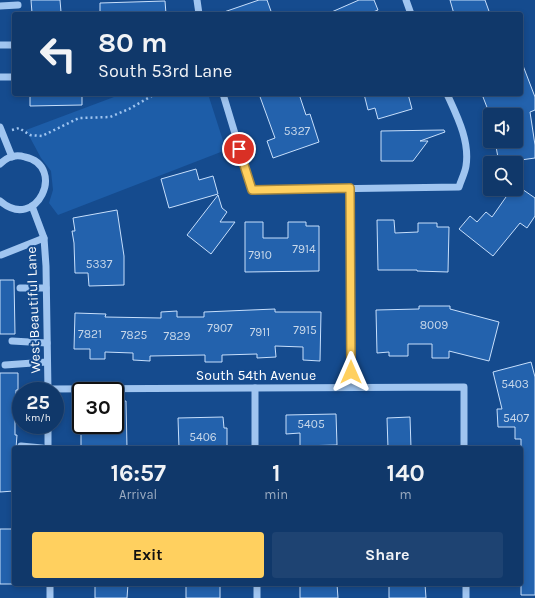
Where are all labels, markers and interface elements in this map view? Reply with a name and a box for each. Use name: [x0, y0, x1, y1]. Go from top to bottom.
text: 80 m: [98, 26, 167, 59]
icon: left: [32, 28, 84, 80]
text: South 53rd Lane: [98, 60, 232, 82]
map controls: [483, 108, 523, 196]
button: sound: [483, 108, 523, 148]
house number: 5327: [284, 124, 311, 138]
pin: [222, 132, 256, 166]
icon: arrive: [228, 138, 250, 160]
button: search: [483, 156, 523, 196]
house number: 7914: [292, 242, 316, 256]
street label: West Beautiful Lane: [23, 246, 44, 374]
house number: 7910: [248, 248, 272, 262]
house number: 5337: [86, 257, 113, 271]
house number: 8009: [420, 318, 448, 332]
house number: 7907: [207, 321, 233, 335]
house number: 7915: [293, 323, 317, 337]
house number: 7911: [250, 325, 270, 339]
house number: 7821: [78, 327, 102, 341]
house number: 7825: [121, 328, 148, 342]
house number: 7829: [164, 329, 190, 343]
position arrow: [330, 351, 372, 393]
street label: South 54th Avenue: [196, 367, 316, 384]
house number: 5403: [501, 377, 529, 391]
speed limit sign: 30: [72, 382, 124, 434]
text: 25: [26, 391, 50, 414]
house number: 5407: [503, 411, 529, 425]
text: km/h: [25, 412, 51, 424]
house number: 5405: [297, 417, 325, 431]
house number: 5406: [189, 430, 217, 444]
text: 16:57: [110, 459, 166, 487]
text: 1: [272, 459, 281, 487]
text: 140: [387, 459, 425, 487]
text: Arrival: [119, 487, 157, 502]
text: min: [264, 487, 288, 502]
text: m: [400, 487, 412, 502]
button: Exit: [32, 532, 264, 578]
button: Share: [272, 532, 503, 578]

